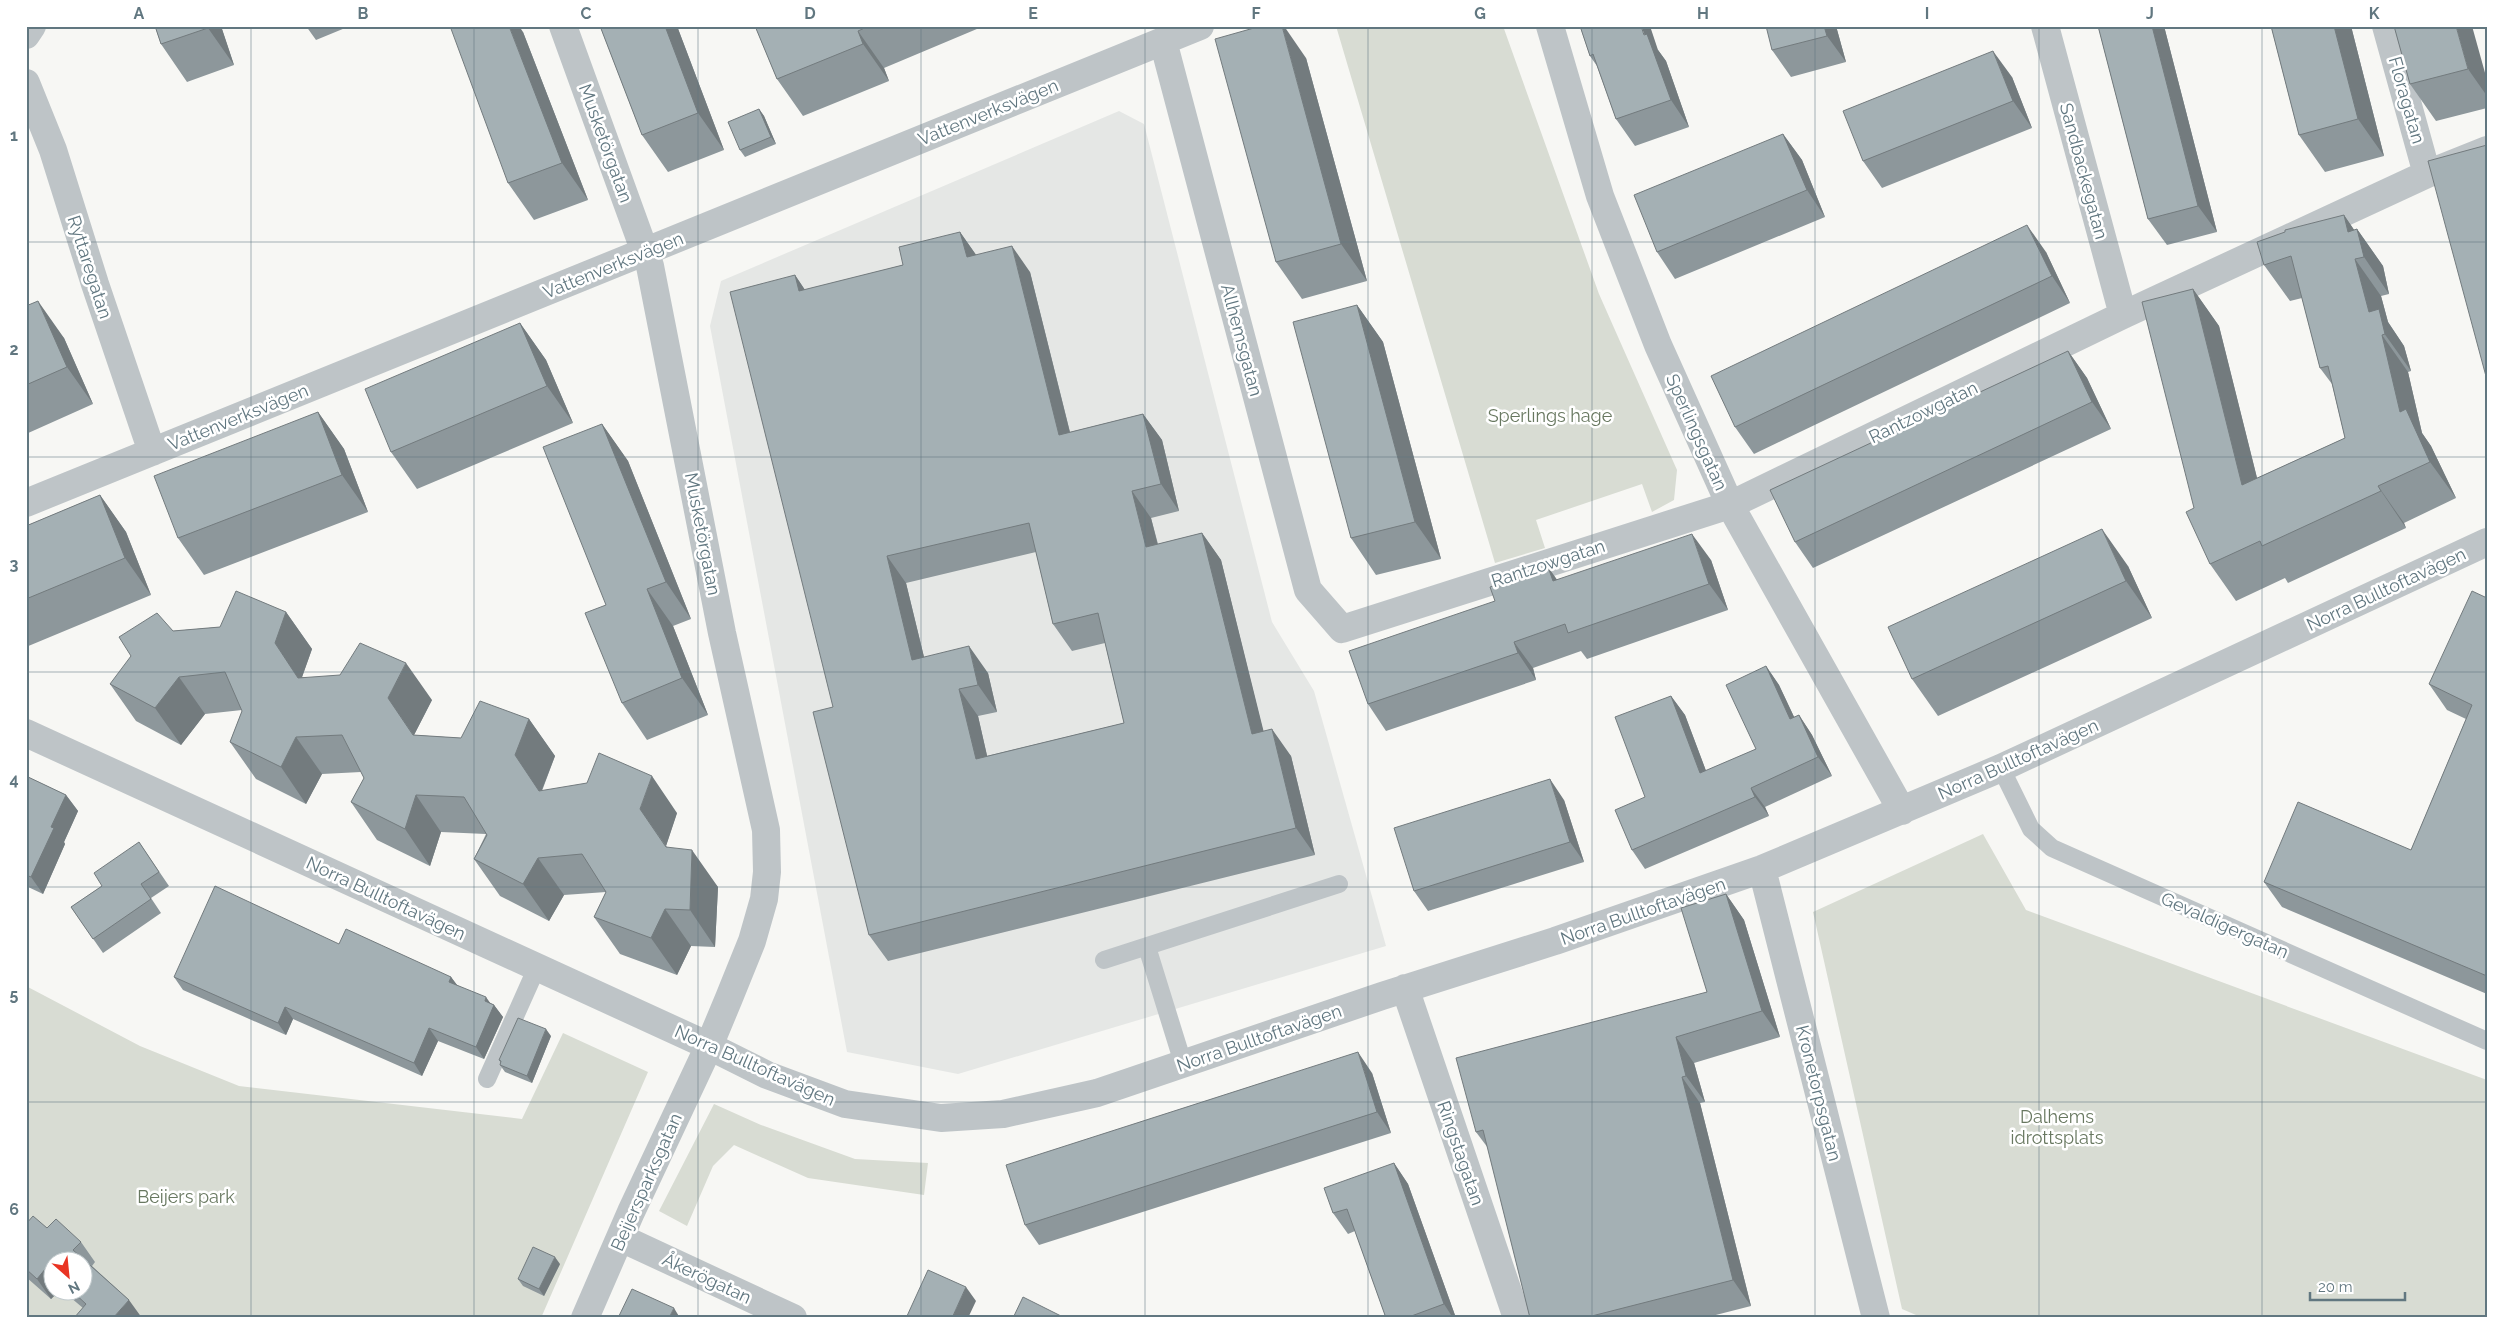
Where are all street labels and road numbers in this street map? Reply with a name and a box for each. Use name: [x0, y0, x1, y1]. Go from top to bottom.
street label: Floragatan: [2385, 54, 2429, 146]
street label: Vattenverksvägen: [915, 74, 1061, 150]
street label: Musketörgatan: [575, 81, 637, 205]
street label: Sandbackegatan: [2056, 101, 2112, 241]
street label: Ryttaregatan: [63, 213, 117, 321]
street label: Vattenverksvägen: [540, 227, 686, 303]
street label: Allhemsgatan: [1217, 282, 1267, 398]
street label: Sperlingsgatan: [1662, 371, 1732, 493]
street label: Rantzowgatan: [1865, 377, 1981, 447]
street label: Vattenverksvägen: [165, 379, 311, 455]
street label: Musketörgatan: [681, 471, 725, 597]
street label: Rantzowgatan: [1488, 535, 1608, 591]
street label: Norra Bulltoftavägen: [2303, 543, 2469, 635]
street label: Norra Bulltoftavägen: [1935, 714, 2101, 804]
street label: Norra Bulltoftavägen: [303, 852, 469, 944]
street label: Norra Bulltoftavägen: [1558, 873, 1728, 949]
street label: Gevaldigergatan: [2158, 887, 2292, 963]
street label: Norra Bulltoftavägen: [1174, 1000, 1344, 1076]
street label: Norra Bulltoftavägen: [672, 1020, 838, 1110]
street label: Kronetorpsgatan: [1792, 1023, 1846, 1163]
street label: Ringstagatan: [1433, 1098, 1489, 1208]
street label: Beijersparksgatan: [606, 1110, 686, 1254]
street label: Åkerögatan: [659, 1247, 755, 1308]

